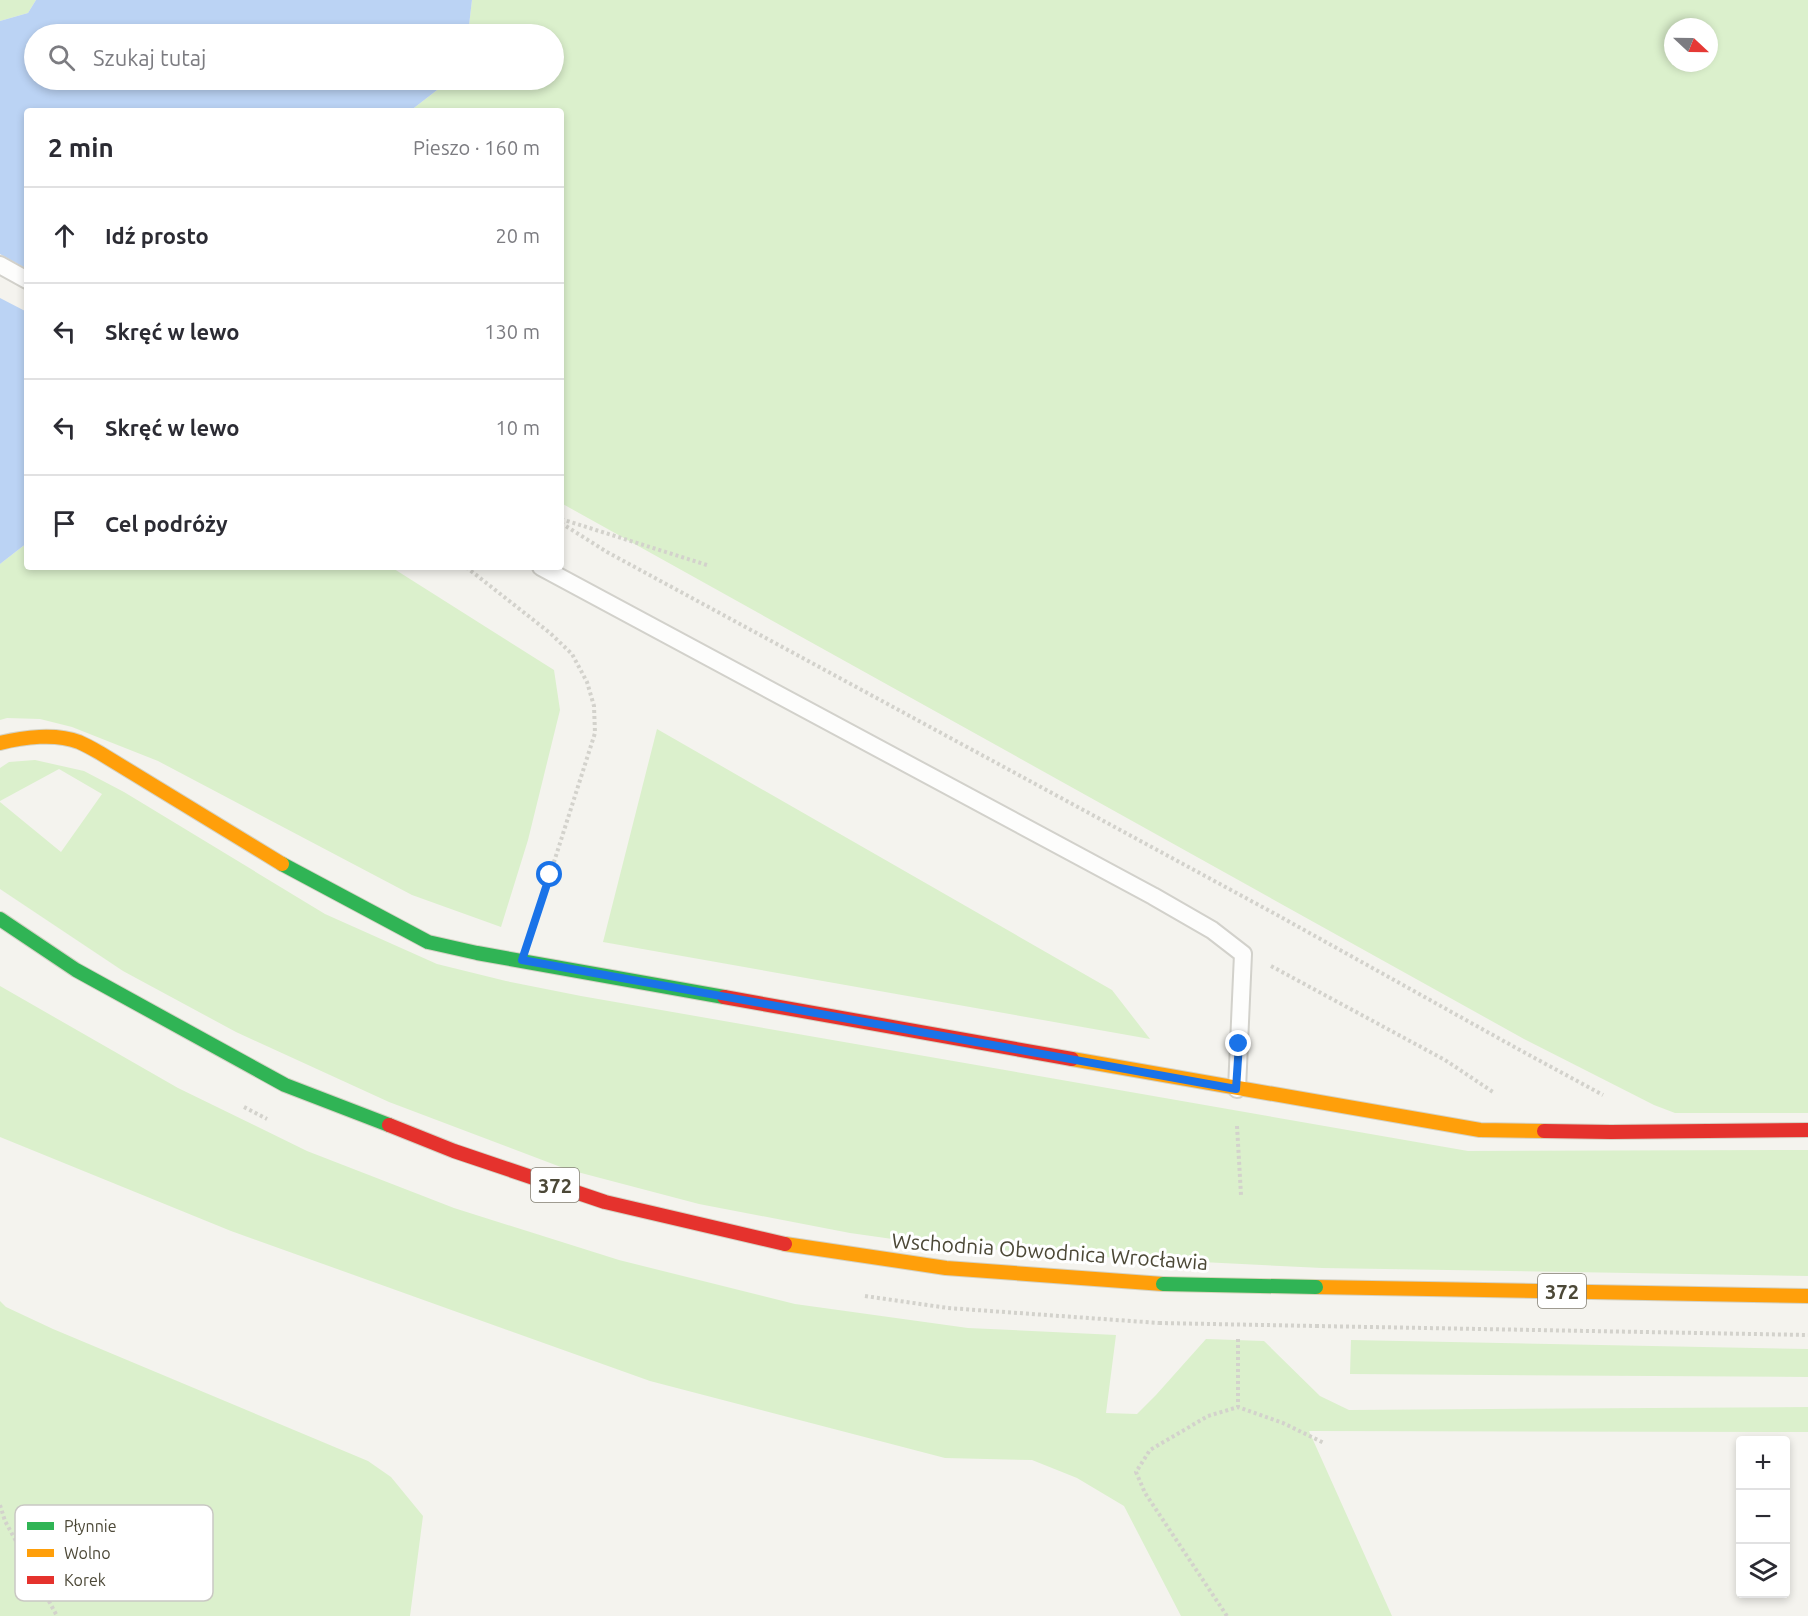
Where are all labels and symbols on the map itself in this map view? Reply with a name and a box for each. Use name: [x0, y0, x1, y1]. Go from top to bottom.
north arrow: [1664, 18, 1718, 72]
route start: [536, 861, 562, 887]
route end: [1225, 1030, 1251, 1056]
road number: 372: [531, 1168, 579, 1202]
street label: Wschodnia Obwodnica Wrocławia: [891, 1228, 1209, 1274]
road number: 372: [1538, 1274, 1586, 1308]
legend: [15, 1505, 213, 1601]
text: Płynnie: [64, 1517, 117, 1535]
text: Wolno: [64, 1544, 111, 1562]
text: Korek: [64, 1571, 106, 1589]

